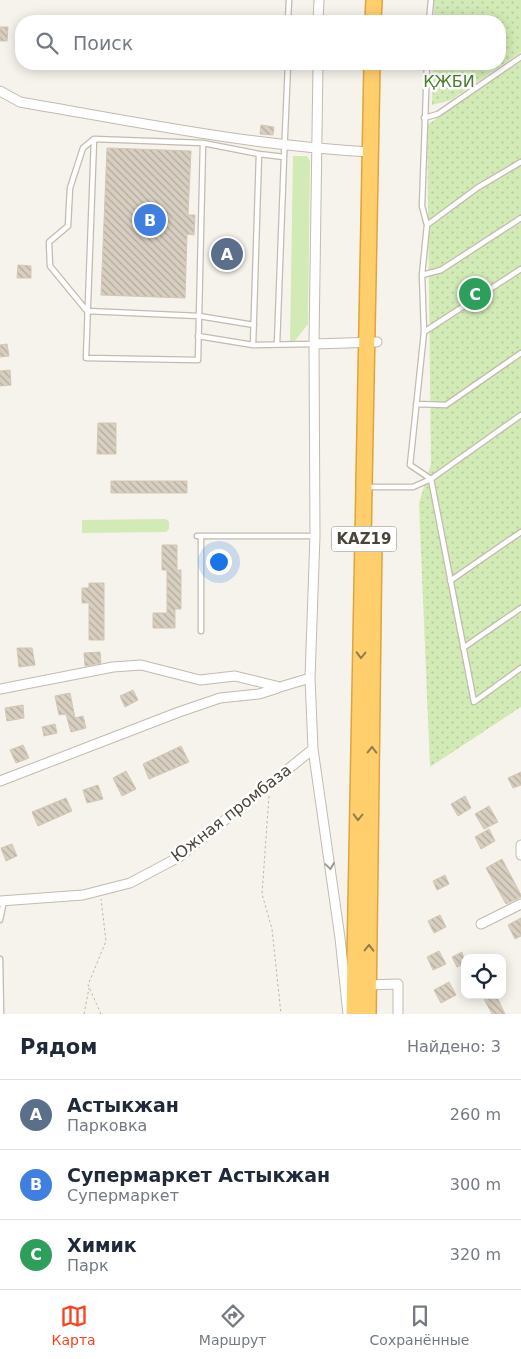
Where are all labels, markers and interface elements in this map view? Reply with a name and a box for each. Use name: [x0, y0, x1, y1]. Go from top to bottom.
search box: [15, 15, 506, 70]
icon: search: [33, 29, 61, 57]
text: Поиск: [73, 32, 133, 54]
park label: ҚЖБИ: [423, 72, 475, 91]
pin: B: [134, 201, 166, 239]
pin: A: [211, 235, 243, 273]
pin: C: [459, 275, 491, 313]
road number: KAZ19: [332, 526, 396, 552]
your location: [206, 549, 232, 575]
one-way arrow: [356, 651, 367, 659]
one-way arrow: [366, 746, 377, 754]
street label: Южная промбаза: [167, 760, 295, 866]
one-way arrow: [353, 814, 363, 822]
one-way arrow: [324, 862, 334, 871]
one-way arrow: [364, 944, 374, 952]
map controls: [461, 954, 506, 999]
button: locate: [461, 954, 506, 999]
text: Рядом: [20, 1035, 97, 1059]
text: Найдено: 3: [407, 1037, 501, 1056]
text: Астыкжан: [67, 1094, 179, 1116]
text: A: [30, 1105, 42, 1124]
text: 260 m: [450, 1105, 501, 1124]
text: Парковка: [67, 1116, 147, 1135]
text: Супермаркет Астыкжан: [67, 1164, 330, 1186]
text: B: [30, 1175, 42, 1194]
text: 300 m: [450, 1175, 501, 1194]
text: Супермаркет: [67, 1186, 179, 1205]
text: Химик: [67, 1234, 137, 1256]
text: C: [30, 1245, 42, 1264]
text: 320 m: [450, 1245, 501, 1264]
text: Парк: [67, 1256, 109, 1275]
tab: Карта: [52, 1302, 96, 1348]
tab: Маршрут: [199, 1302, 266, 1348]
tab: Сохранённые: [370, 1302, 469, 1348]

